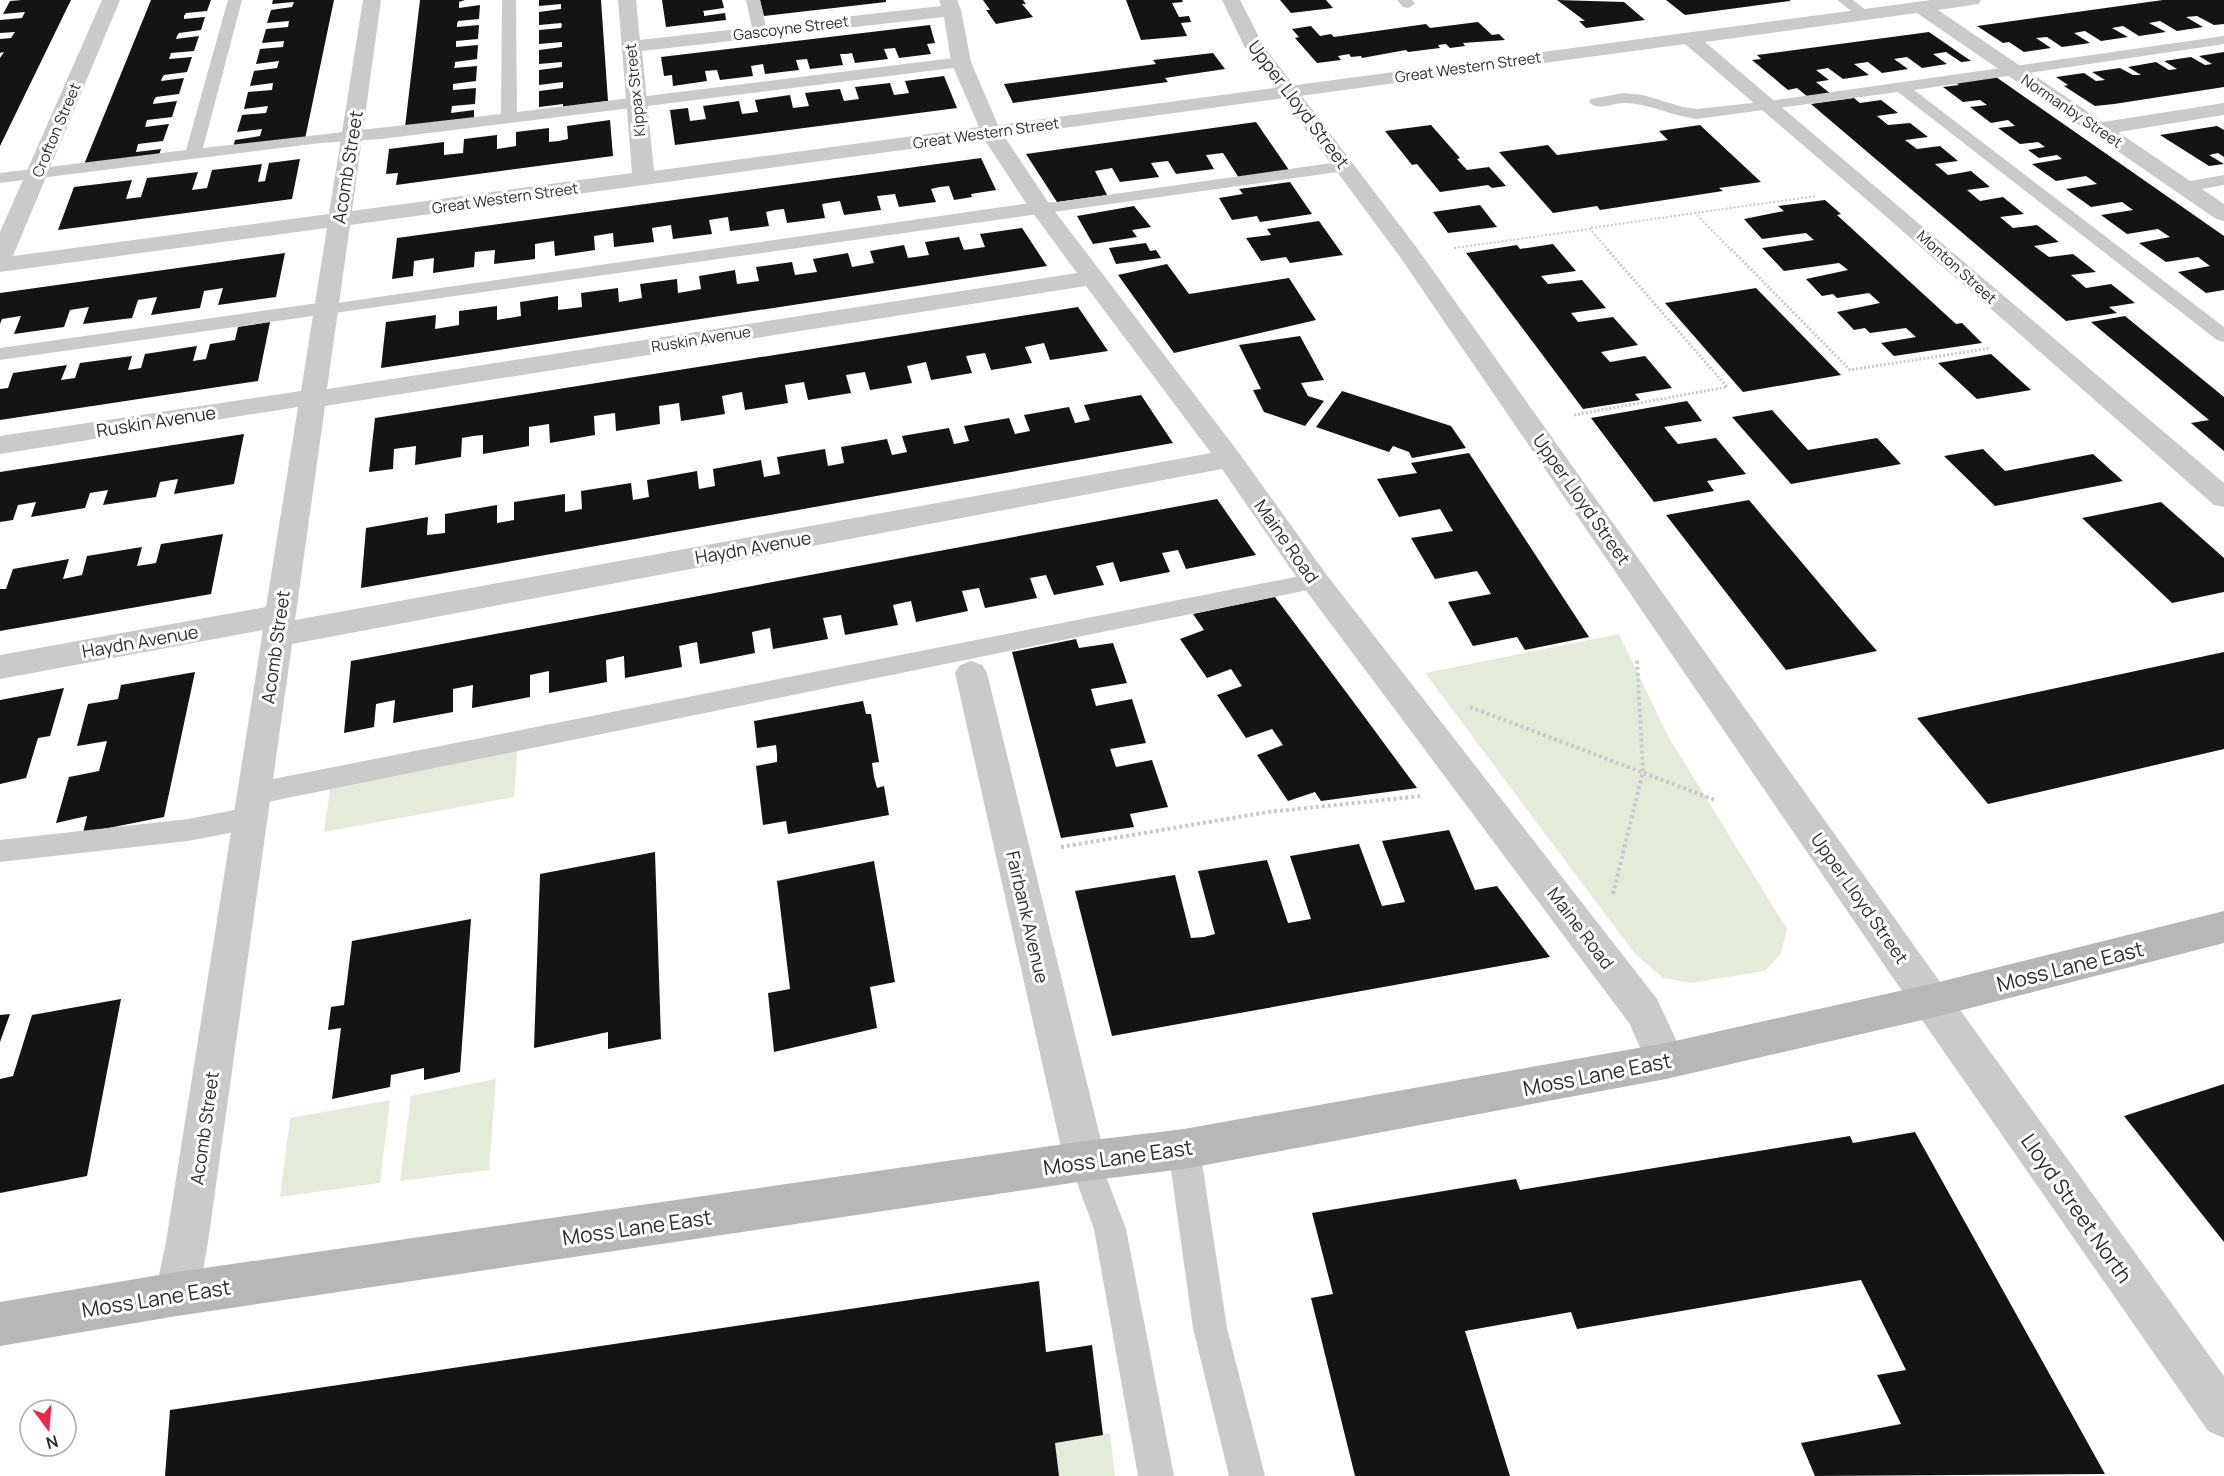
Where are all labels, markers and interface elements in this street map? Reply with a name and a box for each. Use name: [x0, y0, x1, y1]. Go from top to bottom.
street label: Gascoyne Street: [732, 11, 850, 45]
street label: Upper Lloyd Street: [1243, 35, 1355, 173]
street label: Kippax Street: [620, 42, 650, 138]
street label: Great Western Street: [1394, 46, 1542, 88]
street label: Normanby Street: [2017, 69, 2127, 153]
street label: Crofton Street: [27, 80, 85, 180]
street label: Acomb Street: [326, 109, 368, 225]
street label: Great Western Street: [912, 112, 1060, 154]
street label: Great Western Street: [431, 177, 579, 219]
street label: Monton Street: [1912, 225, 2002, 309]
street label: Ruskin Avenue: [650, 321, 752, 357]
street label: Ruskin Avenue: [95, 400, 217, 442]
street label: Upper Lloyd Street: [1528, 429, 1636, 569]
street label: Maine Road: [1249, 494, 1325, 588]
street label: Haydn Avenue: [693, 525, 813, 569]
street label: Acomb Street: [255, 589, 295, 705]
street label: Haydn Avenue: [80, 619, 200, 663]
street label: Upper Lloyd Street: [1806, 828, 1914, 968]
street label: Fairbank Avenue: [1001, 849, 1055, 985]
street label: Maine Road: [1542, 882, 1620, 974]
street label: Moss Lane East: [1994, 934, 2146, 998]
street label: Moss Lane East: [1520, 1046, 1674, 1102]
street label: Acomb Street: [184, 1070, 224, 1186]
street label: Lloyd Street North: [2015, 1128, 2139, 1288]
street label: Moss Lane East: [1042, 1133, 1194, 1181]
street label: Moss Lane East: [561, 1203, 713, 1251]
street label: Moss Lane East: [79, 1272, 233, 1324]
north arrow: [18, 1398, 78, 1458]
text: N: [44, 1430, 61, 1455]

